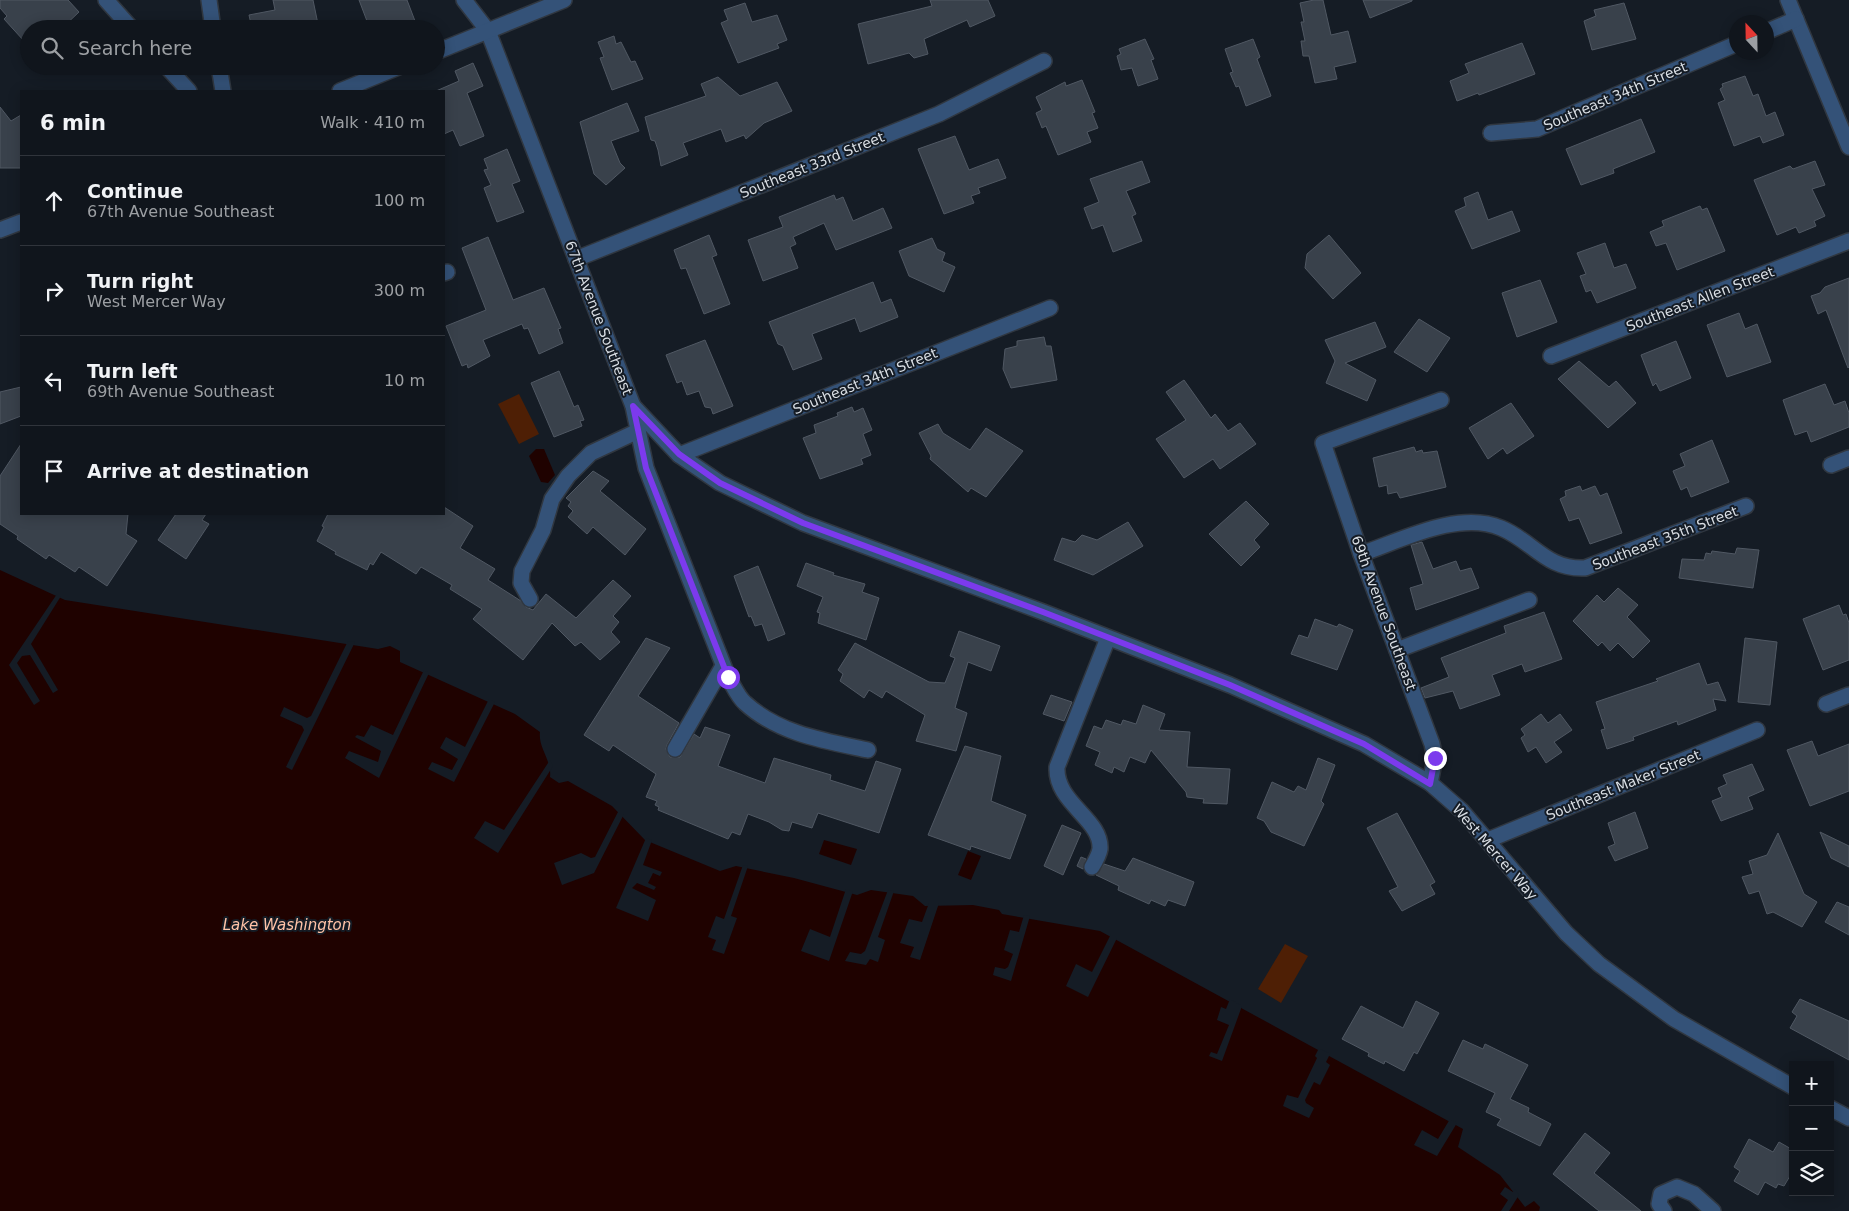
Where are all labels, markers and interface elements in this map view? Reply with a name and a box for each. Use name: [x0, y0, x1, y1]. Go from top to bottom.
north arrow: [1729, 15, 1774, 60]
search box: [20, 20, 445, 75]
icon: search: [38, 34, 66, 62]
text: Search here: [78, 37, 192, 59]
street label: Southeast 34th Street: [1541, 58, 1690, 134]
text: 6 min: [40, 111, 106, 135]
text: Walk · 410 m: [320, 113, 425, 132]
street label: Southeast 33rd Street: [737, 128, 887, 201]
text: Continue: [87, 180, 183, 202]
icon: ahead: [40, 187, 68, 215]
text: 100 m: [374, 191, 425, 210]
text: 67th Avenue Southeast: [87, 202, 274, 221]
street label: 67th Avenue Southeast: [562, 239, 636, 398]
street label: Southeast Allen Street: [1624, 263, 1777, 335]
text: Turn right: [87, 270, 193, 292]
icon: right: [40, 277, 68, 305]
text: 300 m: [374, 281, 425, 300]
text: West Mercer Way: [87, 292, 226, 311]
street label: Southeast 34th Street: [790, 344, 940, 417]
text: Turn left: [87, 360, 178, 382]
icon: left: [40, 367, 68, 395]
text: 10 m: [384, 371, 425, 390]
text: 69th Avenue Southeast: [87, 382, 274, 401]
icon: arrive: [40, 457, 68, 485]
text: Arrive at destination: [87, 460, 309, 482]
street label: Southeast 35th Street: [1590, 503, 1740, 573]
street label: 69th Avenue Southeast: [1348, 533, 1420, 693]
route start: [717, 666, 740, 689]
route end: [1424, 747, 1447, 770]
street label: Southeast Maker Street: [1544, 747, 1703, 823]
street label: West Mercer Way: [1449, 801, 1541, 903]
water label: Lake Washington: [223, 916, 351, 934]
map controls: [1789, 1061, 1834, 1196]
button: +: [1789, 1061, 1834, 1106]
button: −: [1789, 1106, 1834, 1151]
button: layers: [1789, 1151, 1834, 1196]

